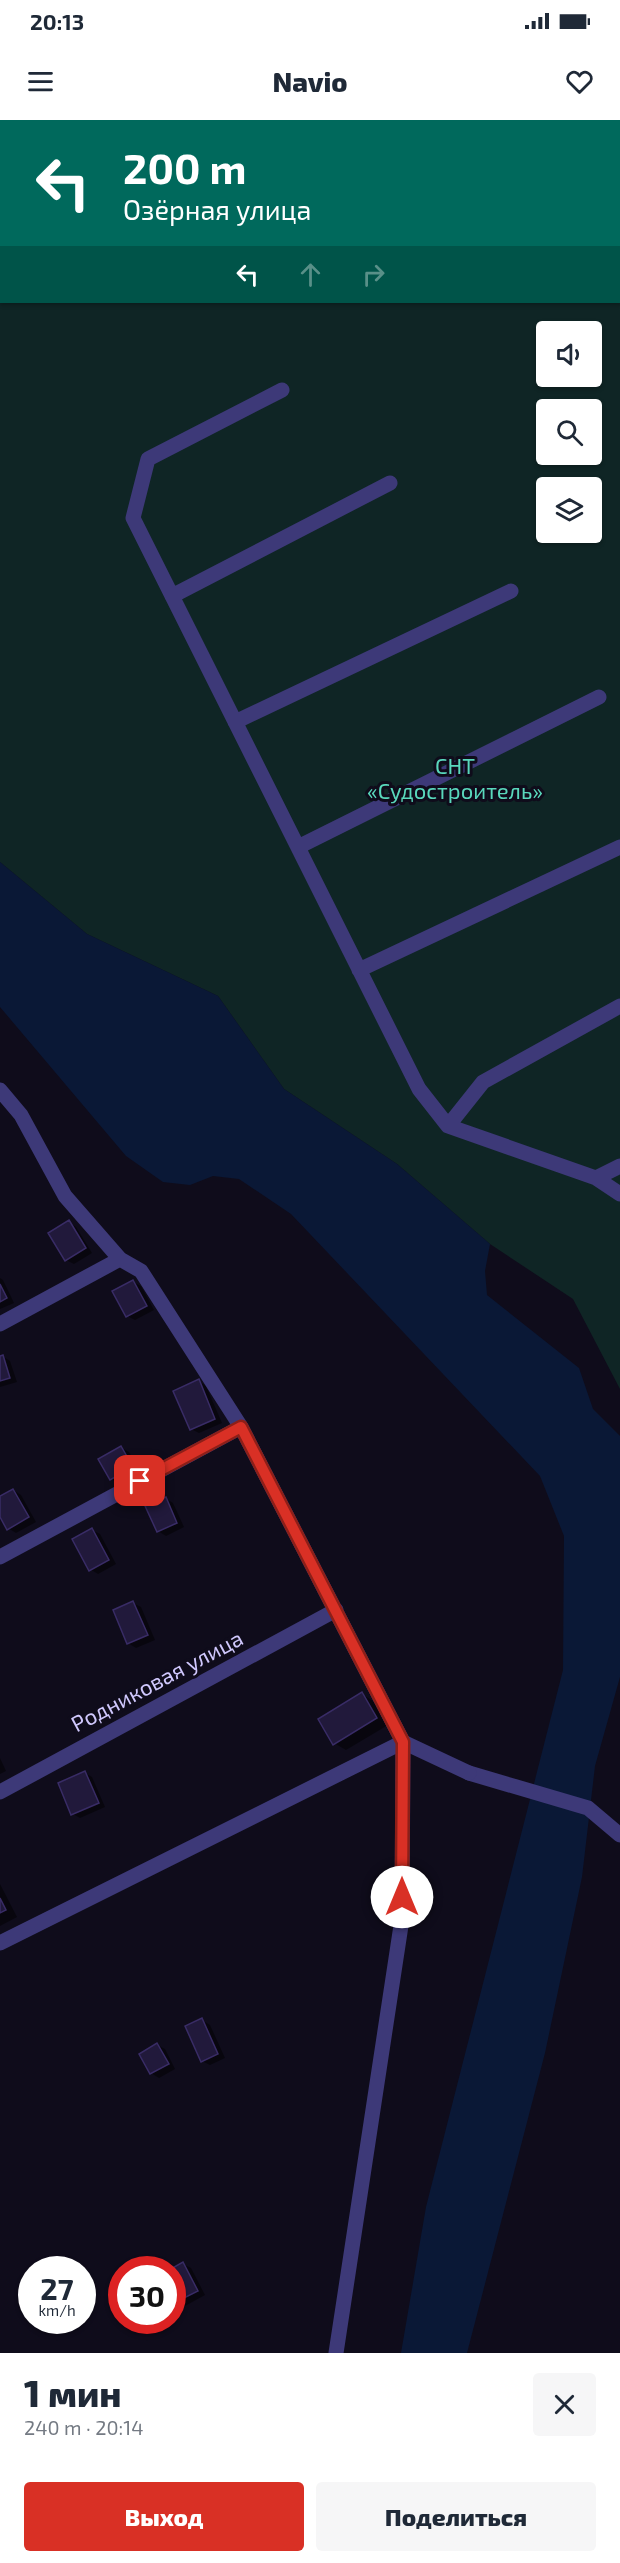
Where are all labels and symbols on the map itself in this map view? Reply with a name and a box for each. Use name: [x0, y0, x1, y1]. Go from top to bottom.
park label: СНТ «Судостроитель»: [367, 752, 543, 804]
pin: [114, 1455, 165, 1506]
street label: Родниковая улица: [66, 1624, 247, 1737]
position arrow: [370, 1865, 434, 1929]
speed limit sign: 30: [108, 2256, 186, 2334]

